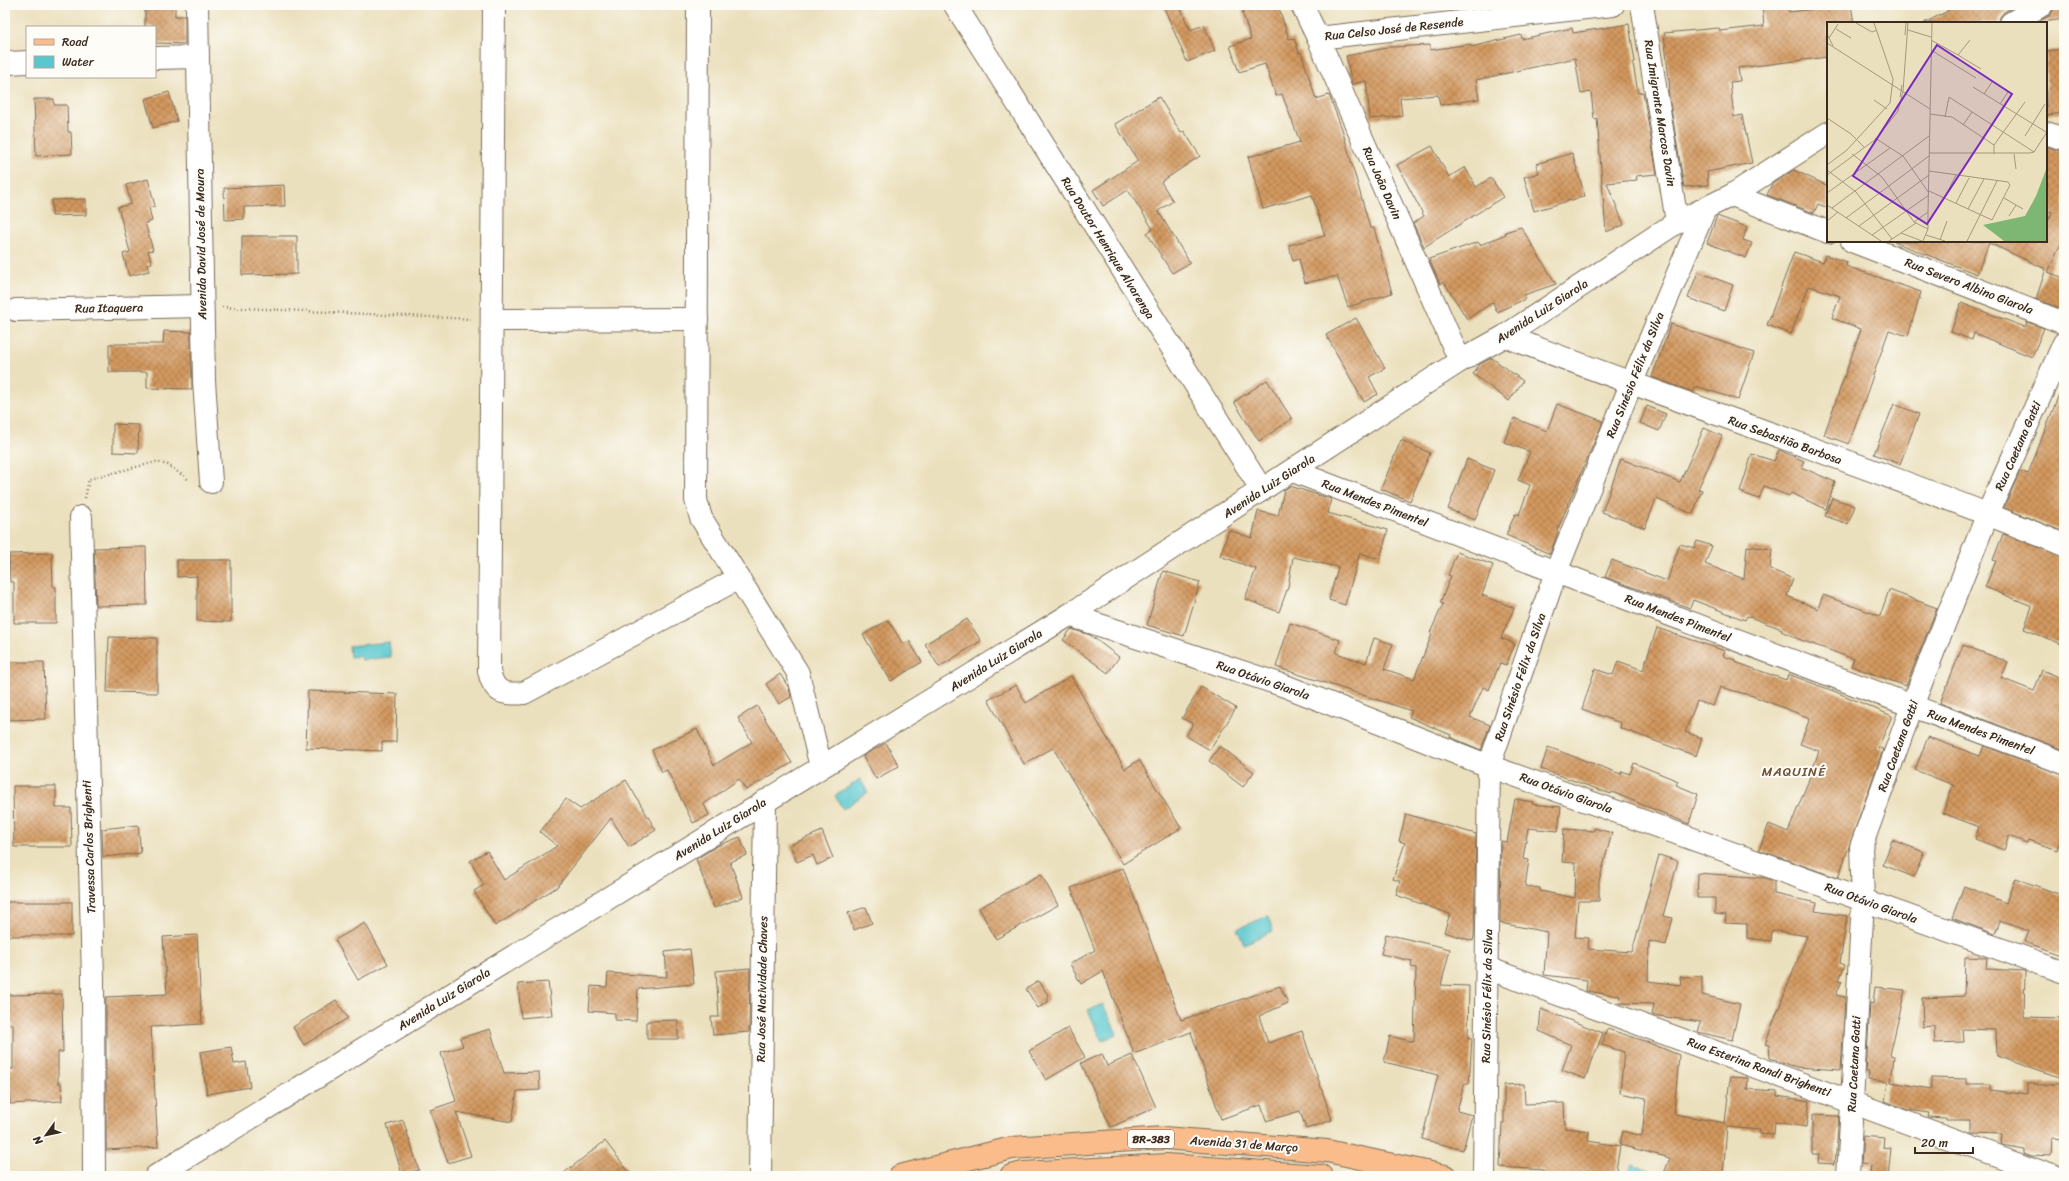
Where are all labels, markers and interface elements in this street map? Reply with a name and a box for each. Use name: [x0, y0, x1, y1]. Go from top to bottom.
street label: Rua Celso José de Resende: [1324, 11, 1465, 47]
inset map: [1827, 22, 2047, 242]
legend: [26, 26, 156, 78]
text: Road: [62, 31, 89, 53]
street label: Rua Imigrante Marcos Davin: [1638, 38, 1683, 188]
text: Water: [62, 51, 95, 73]
street label: Rua João Davin: [1356, 143, 1408, 224]
street label: Avenida David José de Moura: [189, 168, 213, 321]
street label: Rua Doutor Henrique Alvarenga: [1055, 172, 1161, 324]
street label: Rua Severo Albino Giarola: [1901, 251, 2037, 321]
street label: Avenida Luiz Giarola: [1491, 273, 1593, 350]
street label: Rua Itaquera: [75, 296, 143, 320]
street label: Rua Sinésio Félix da Silva: [1600, 309, 1670, 441]
street label: Rua Caetana Gatti: [1988, 397, 2048, 494]
street label: Rua Sebastião Barbosa: [1725, 409, 1845, 471]
street label: Avenida Luiz Giarola: [1218, 448, 1320, 525]
street label: Rua Mendes Pimentel: [1319, 473, 1432, 534]
street label: Rua Mendes Pimentel: [1622, 588, 1735, 649]
street label: Rua Sinésio Félix da Silva: [1488, 610, 1552, 744]
street label: Avenida Luiz Giarola: [944, 623, 1047, 698]
street label: Rua Otávio Giarola: [1213, 654, 1313, 707]
street label: Rua Caetana Gatti: [1871, 696, 1925, 795]
street label: Rua Mendes Pimentel: [1924, 702, 2038, 762]
district label: MAQUINÉ: [1762, 760, 1826, 783]
street label: Rua Otávio Giarola: [1517, 766, 1616, 820]
street label: Travessa Carlos Brighenti: [76, 779, 102, 914]
street label: Avenida Luiz Giarola: [668, 792, 771, 867]
street label: Rua Otávio Giarola: [1822, 876, 1921, 930]
street label: Rua José Natividade Chaves: [750, 915, 774, 1062]
street label: Rua Sinésio Félix da Silva: [1475, 929, 1499, 1063]
street label: Avenida Luiz Giarola: [392, 962, 495, 1037]
street label: Rua Caetana Gatti: [1840, 1015, 1868, 1113]
street label: Rua Esterina Randi Brighenti: [1684, 1031, 1835, 1103]
north arrow: [26, 1115, 66, 1155]
street label: Avenida 31 de Março: [1188, 1129, 1299, 1159]
scale bar: [1915, 1129, 1973, 1155]
road number: BR-383: [1128, 1130, 1174, 1148]
text: N: [28, 1131, 49, 1149]
text: 20 m: [1921, 1132, 1948, 1154]

